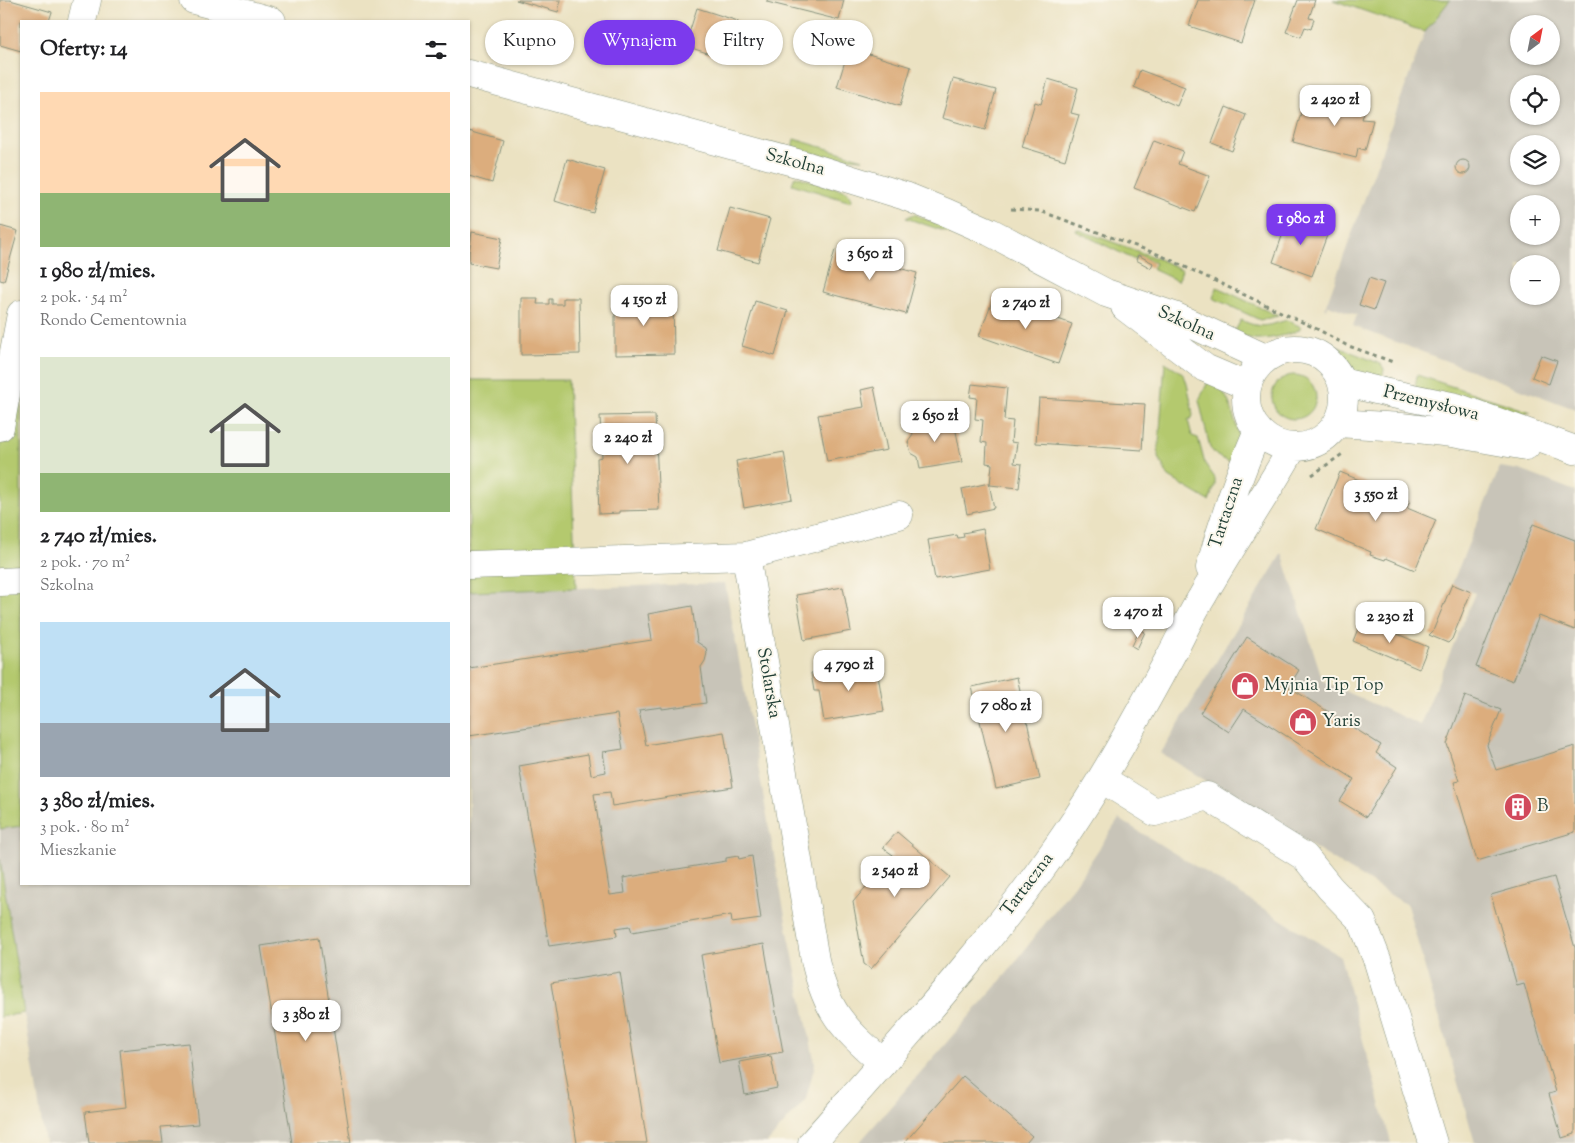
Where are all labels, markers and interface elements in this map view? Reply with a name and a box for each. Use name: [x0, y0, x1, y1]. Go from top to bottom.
north arrow: [1510, 15, 1560, 65]
map controls: [1510, 15, 1560, 305]
chip: Kupno: [485, 20, 574, 65]
chip: Wynajem: [584, 20, 695, 65]
chip: Filtry: [705, 20, 783, 65]
chip: Nowe: [793, 20, 873, 65]
text: Oferty: 14: [40, 35, 128, 65]
icon: filters: [422, 36, 450, 64]
button: locate: [1510, 75, 1560, 125]
pin: 2 420 zł: [1283, 84, 1387, 127]
text: 2 420 zł: [1311, 89, 1359, 112]
icon: home: [200, 125, 290, 215]
button: layers: [1510, 135, 1560, 185]
street label: Szkolna: [762, 143, 828, 183]
button: +: [1510, 195, 1560, 245]
pin: 1 980 zł: [1249, 204, 1353, 246]
text: 1 980 zł: [1277, 208, 1325, 231]
pin: 3 650 zł: [818, 238, 922, 281]
text: 3 650 zł: [847, 243, 893, 266]
button: −: [1510, 255, 1560, 305]
text: 1 980 zł/mies.: [40, 257, 156, 287]
pin: 4 150 zł: [592, 284, 696, 327]
text: 2 pok. · 54 m²: [40, 287, 128, 310]
pin: 2 740 zł: [974, 288, 1078, 330]
text: 4 150 zł: [622, 289, 666, 312]
text: 2 740 zł: [1002, 292, 1050, 315]
street label: Szkolna: [1153, 300, 1219, 348]
text: Rondo Cementownia: [40, 310, 187, 333]
street label: Przemysłowa: [1380, 380, 1482, 428]
icon: home: [200, 390, 290, 480]
pin: 2 650 zł: [883, 400, 987, 443]
text: 2 650 zł: [912, 405, 958, 428]
pin: 2 240 zł: [576, 422, 680, 465]
text: 2 240 zł: [604, 427, 652, 450]
street label: Tartaczna: [1203, 474, 1251, 552]
pin: 3 550 zł: [1324, 480, 1428, 522]
text: 3 550 zł: [1354, 484, 1398, 507]
text: 2 740 zł/mies.: [40, 522, 157, 552]
text: 2 pok. · 70 m²: [40, 552, 130, 575]
text: Szkolna: [40, 575, 94, 598]
pin: 2 470 zł: [1086, 596, 1190, 639]
text: 2 470 zł: [1113, 601, 1163, 624]
pin: 2 230 zł: [1338, 602, 1442, 644]
text: 2 230 zł: [1366, 606, 1414, 629]
street label: Stolarska: [749, 645, 787, 721]
pin: 4 790 zł: [797, 650, 901, 692]
text: 4 790 zł: [824, 654, 874, 677]
icon: home: [200, 655, 290, 745]
shop icon: Myjnia Tip Top: [1230, 671, 1260, 701]
place label: Myjnia Tip Top: [1264, 673, 1384, 699]
pin: 7 080 zł: [954, 690, 1058, 733]
text: 7 080 zł: [981, 695, 1031, 718]
shop icon: Yaris: [1288, 707, 1318, 737]
place label: Yaris: [1322, 709, 1361, 735]
text: 3 380 zł/mies.: [40, 787, 155, 817]
building icon: B: [1503, 792, 1533, 822]
place label: B: [1537, 794, 1548, 820]
text: 3 pok. · 80 m²: [40, 817, 130, 840]
text: Mieszkanie: [40, 840, 116, 863]
street label: Tartaczna: [995, 848, 1061, 922]
pin: 2 540 zł: [843, 856, 947, 898]
text: 2 540 zł: [872, 860, 918, 883]
pin: 3 380 zł: [254, 1000, 358, 1042]
text: 3 380 zł: [283, 1004, 329, 1027]

